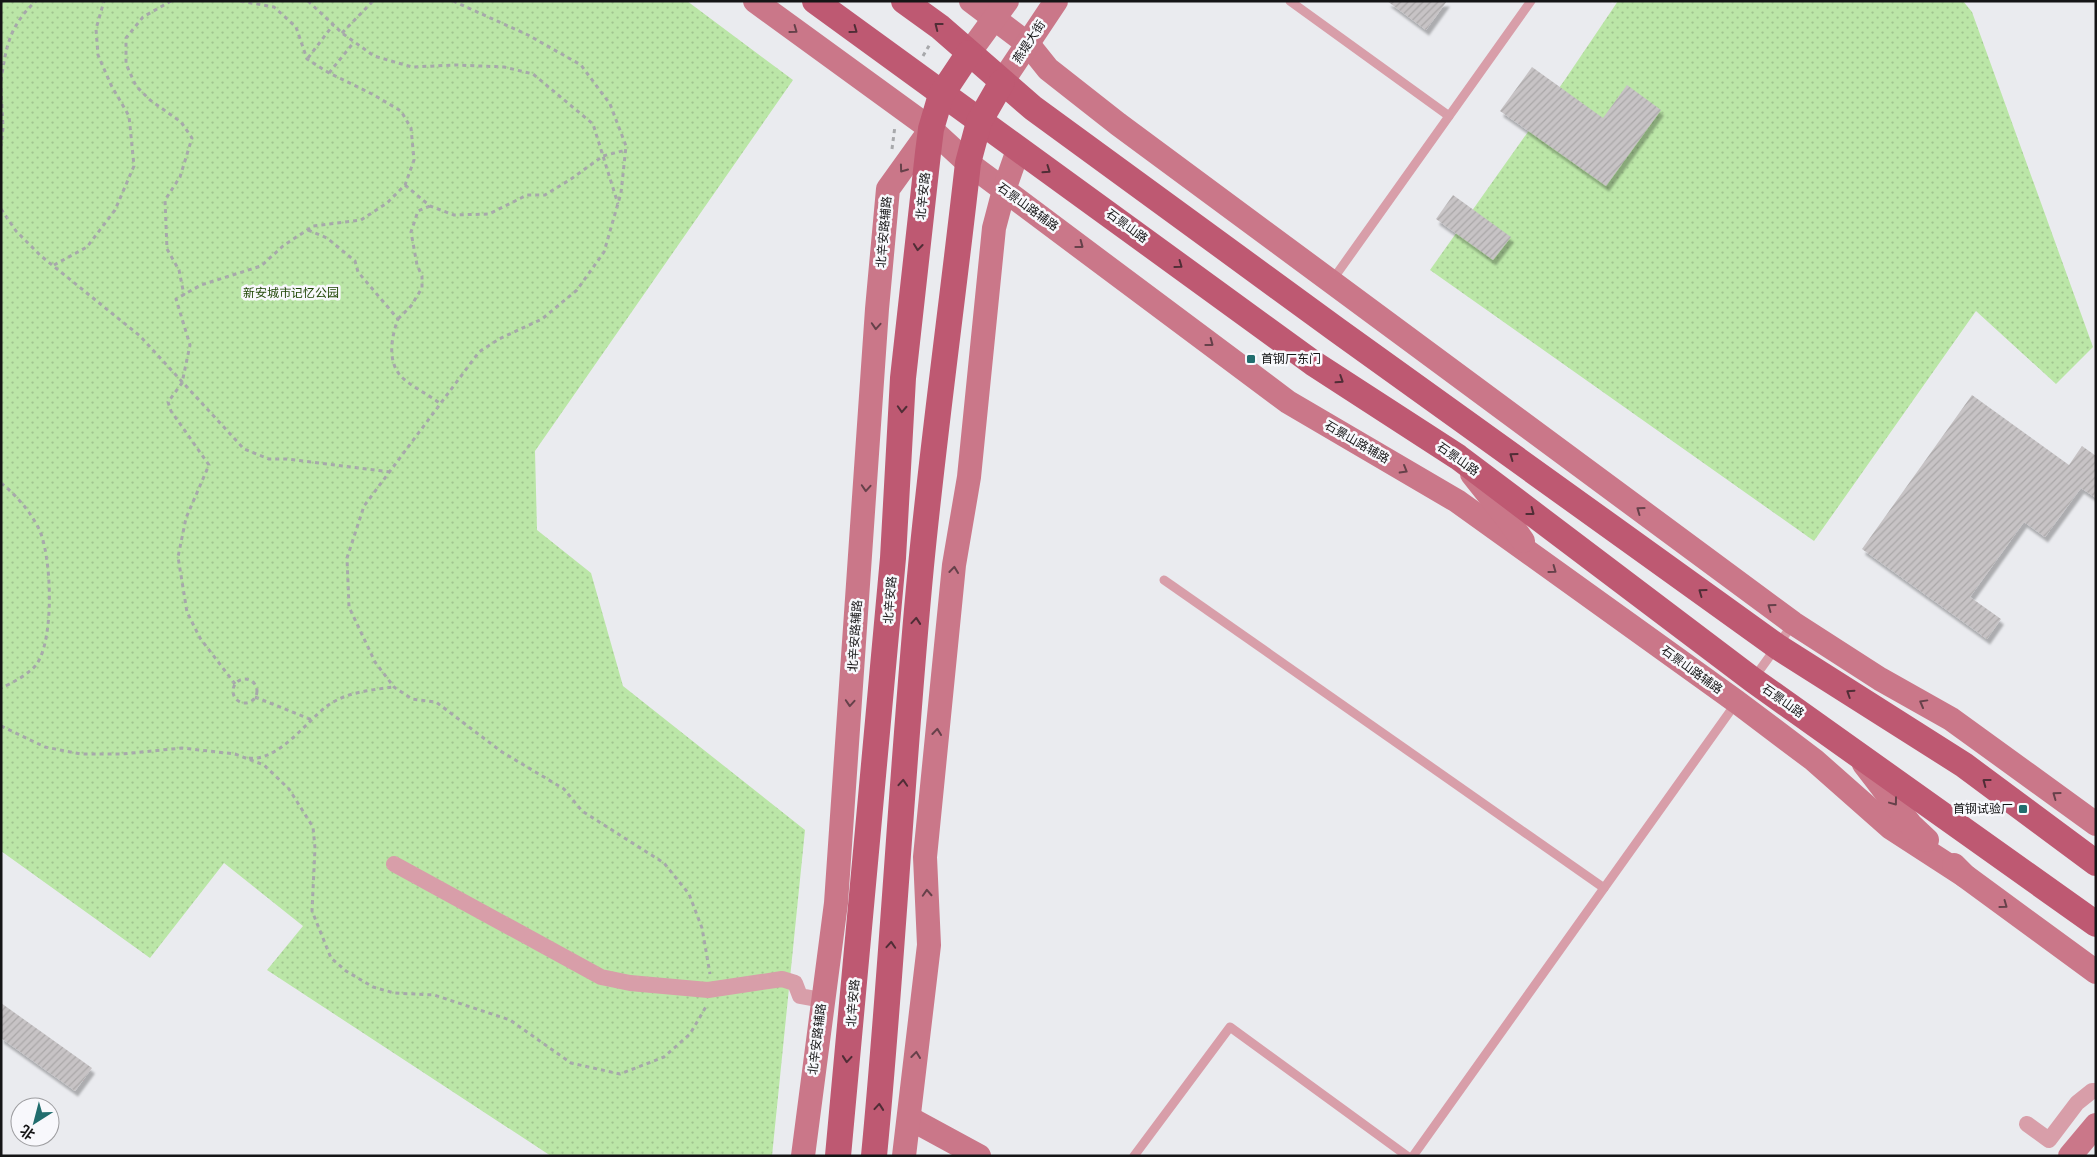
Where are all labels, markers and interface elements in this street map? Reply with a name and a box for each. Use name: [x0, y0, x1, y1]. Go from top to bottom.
street label: 燕堤大街: [1010, 18, 1048, 66]
one-way arrow: [935, 23, 944, 31]
one-way arrow: [788, 24, 798, 33]
one-way arrow: [848, 24, 858, 33]
one-way arrow: [900, 163, 908, 172]
one-way arrow: [1042, 164, 1051, 173]
street label: 北辛安路: [914, 171, 932, 221]
street label: 石景山路辅路: [995, 180, 1061, 234]
street label: 北辛安路辅路: [874, 196, 894, 268]
street label: 石景山路: [1103, 206, 1151, 246]
one-way arrow: [1074, 239, 1084, 248]
one-way arrow: [913, 244, 924, 252]
one-way arrow: [1173, 259, 1183, 268]
park label: 新安城市记忆公园: [243, 286, 339, 300]
one-way arrow: [871, 322, 882, 330]
one-way arrow: [1204, 337, 1214, 346]
place label: 首钢厂东门: [1261, 352, 1321, 366]
marker: 首钢厂东门: [1245, 353, 1257, 365]
one-way arrow: [1334, 374, 1343, 383]
one-way arrow: [896, 405, 907, 413]
street label: 石景山路辅路: [1322, 418, 1392, 466]
street label: 石景山路: [1434, 439, 1482, 479]
one-way arrow: [1509, 453, 1518, 463]
one-way arrow: [1399, 463, 1408, 473]
one-way arrow: [860, 485, 871, 493]
one-way arrow: [1525, 506, 1535, 515]
one-way arrow: [1636, 507, 1646, 516]
one-way arrow: [1548, 564, 1557, 573]
one-way arrow: [948, 566, 959, 574]
street label: 北辛安路: [881, 575, 899, 625]
one-way arrow: [1698, 589, 1707, 598]
street label: 北辛安路辅路: [846, 600, 864, 672]
one-way arrow: [1768, 604, 1777, 612]
one-way arrow: [910, 617, 921, 625]
street label: 石景山路辅路: [1659, 643, 1725, 697]
street label: 石景山路: [1759, 681, 1807, 721]
one-way arrow: [1847, 690, 1856, 699]
one-way arrow: [845, 699, 856, 707]
one-way arrow: [1919, 699, 1928, 709]
one-way arrow: [932, 727, 943, 735]
one-way arrow: [897, 779, 908, 787]
one-way arrow: [1982, 779, 1992, 788]
one-way arrow: [2053, 793, 2062, 801]
one-way arrow: [1888, 797, 1897, 806]
place label: 首钢试验厂: [1953, 802, 2013, 816]
marker: 首钢试验厂: [2017, 803, 2029, 815]
one-way arrow: [921, 889, 932, 897]
one-way arrow: [1998, 899, 2007, 907]
one-way arrow: [886, 941, 897, 949]
street label: 北辛安路: [844, 978, 862, 1028]
street label: 北辛安路辅路: [806, 1002, 828, 1076]
one-way arrow: [910, 1051, 921, 1059]
one-way arrow: [842, 1055, 853, 1063]
north arrow: [10, 1097, 60, 1147]
one-way arrow: [873, 1103, 884, 1111]
text: 北: [17, 1121, 38, 1143]

